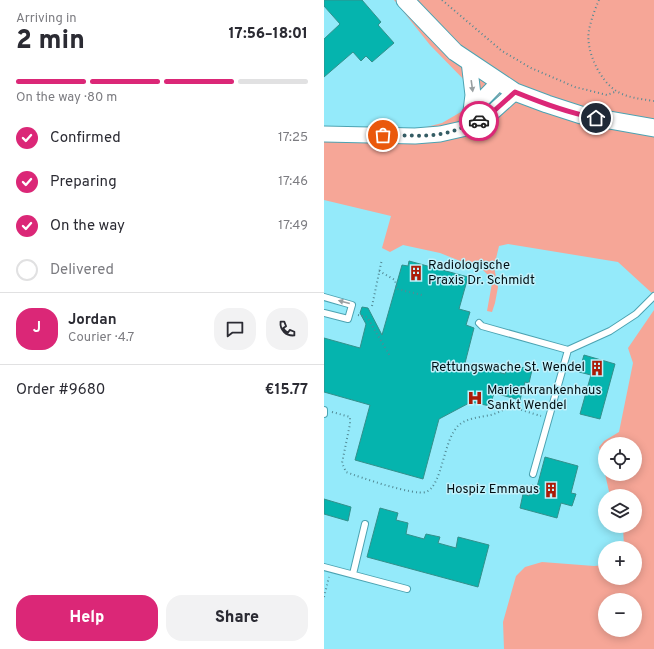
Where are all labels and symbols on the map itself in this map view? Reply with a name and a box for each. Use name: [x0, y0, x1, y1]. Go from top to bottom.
one-way arrow: [469, 80, 475, 92]
courier: [459, 101, 499, 141]
pin: [579, 101, 613, 135]
pin: [366, 118, 400, 152]
place label: Radiologische Praxis Dr. Schmidt: [428, 258, 535, 289]
building icon: Radiologische Praxis Dr. Schmidt: [407, 264, 425, 282]
one-way arrow: [338, 299, 350, 305]
building icon: Rettungswache St. Wendel: [588, 359, 606, 377]
place label: Rettungswache St. Wendel: [431, 360, 585, 376]
place label: Marienkrankenhaus Sankt Wendel: [487, 383, 602, 414]
hospital icon: Marienkrankenhaus Sankt Wendel: [466, 389, 484, 407]
building icon: Hospiz Emmaus: [542, 481, 560, 499]
place label: Hospiz Emmaus: [446, 482, 539, 498]

